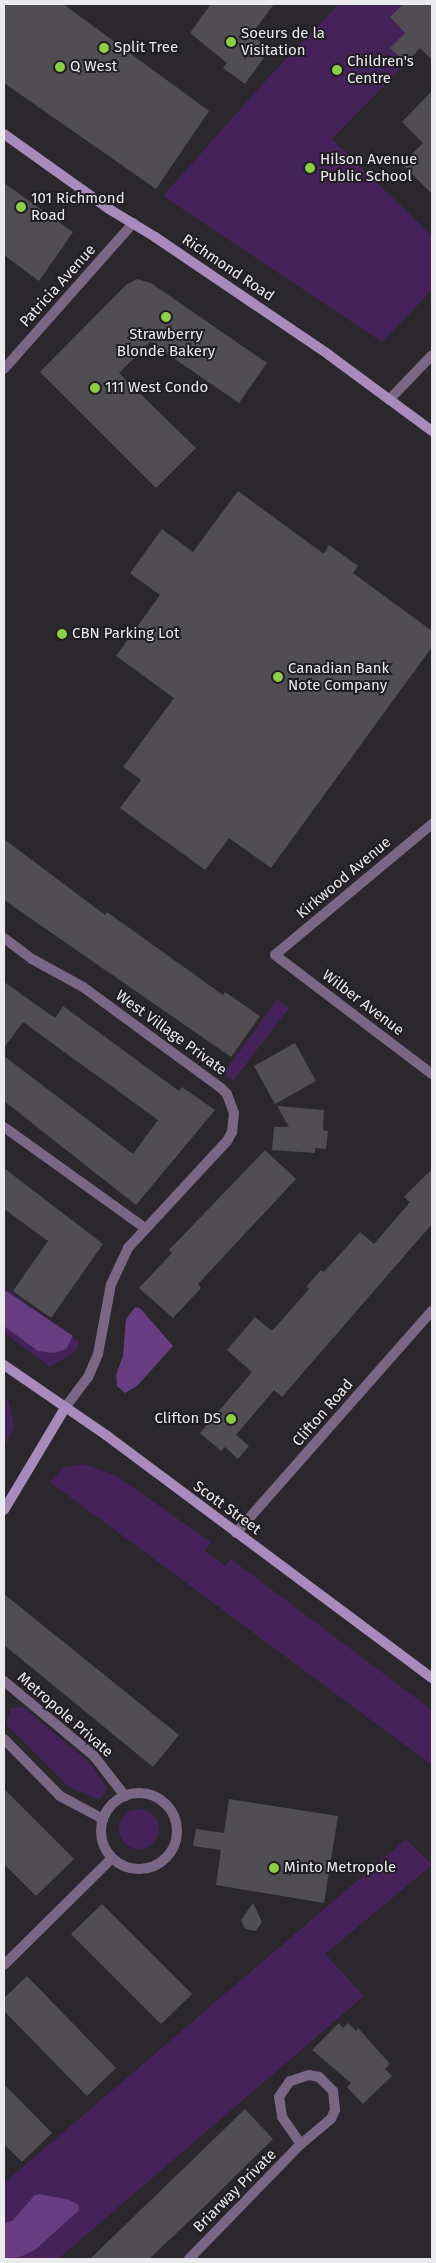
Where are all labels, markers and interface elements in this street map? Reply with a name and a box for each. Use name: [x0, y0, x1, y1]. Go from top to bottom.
place label: Soeurs de la Visitation: [241, 24, 325, 59]
marker: Soeurs de la Visitation: [225, 36, 237, 48]
place label: Split Tree: [114, 39, 178, 57]
marker: Split Tree: [98, 42, 110, 54]
place label: Children's Centre: [347, 52, 414, 87]
place label: Q West: [70, 58, 117, 76]
marker: Q West: [54, 61, 66, 73]
marker: Children's Centre: [331, 64, 343, 76]
place label: Hilson Avenue Public School: [320, 150, 417, 185]
marker: Hilson Avenue Public School: [304, 162, 316, 174]
place label: 101 Richmond Road: [31, 189, 125, 224]
marker: 101 Richmond Road: [15, 201, 27, 213]
street label: Richmond Road: [179, 231, 277, 305]
street label: Patricia Avenue: [16, 241, 100, 331]
marker: Strawberry Blonde Bakery: [160, 311, 172, 323]
place label: Strawberry Blonde Bakery: [117, 325, 215, 360]
place label: 111 West Condo: [105, 379, 208, 397]
marker: 111 West Condo: [89, 382, 101, 394]
place label: CBN Parking Lot: [72, 625, 179, 643]
marker: CBN Parking Lot: [56, 628, 68, 640]
place label: Canadian Bank Note Company: [288, 659, 389, 694]
marker: Canadian Bank Note Company: [272, 671, 284, 683]
street label: Kirkwood Avenue: [293, 833, 395, 923]
street label: Wilber Avenue: [319, 966, 407, 1040]
street label: West Village Private: [112, 987, 230, 1079]
street label: Clifton Road: [289, 1376, 357, 1450]
place label: Clifton DS: [155, 1410, 221, 1428]
marker: Clifton DS: [225, 1413, 237, 1425]
street label: Scott Street: [190, 1477, 264, 1539]
street label: Metropole Private: [14, 1669, 116, 1761]
place label: Minto Metropole: [284, 1859, 396, 1877]
marker: Minto Metropole: [268, 1862, 280, 1874]
street label: Briarway Private: [190, 2146, 280, 2236]

